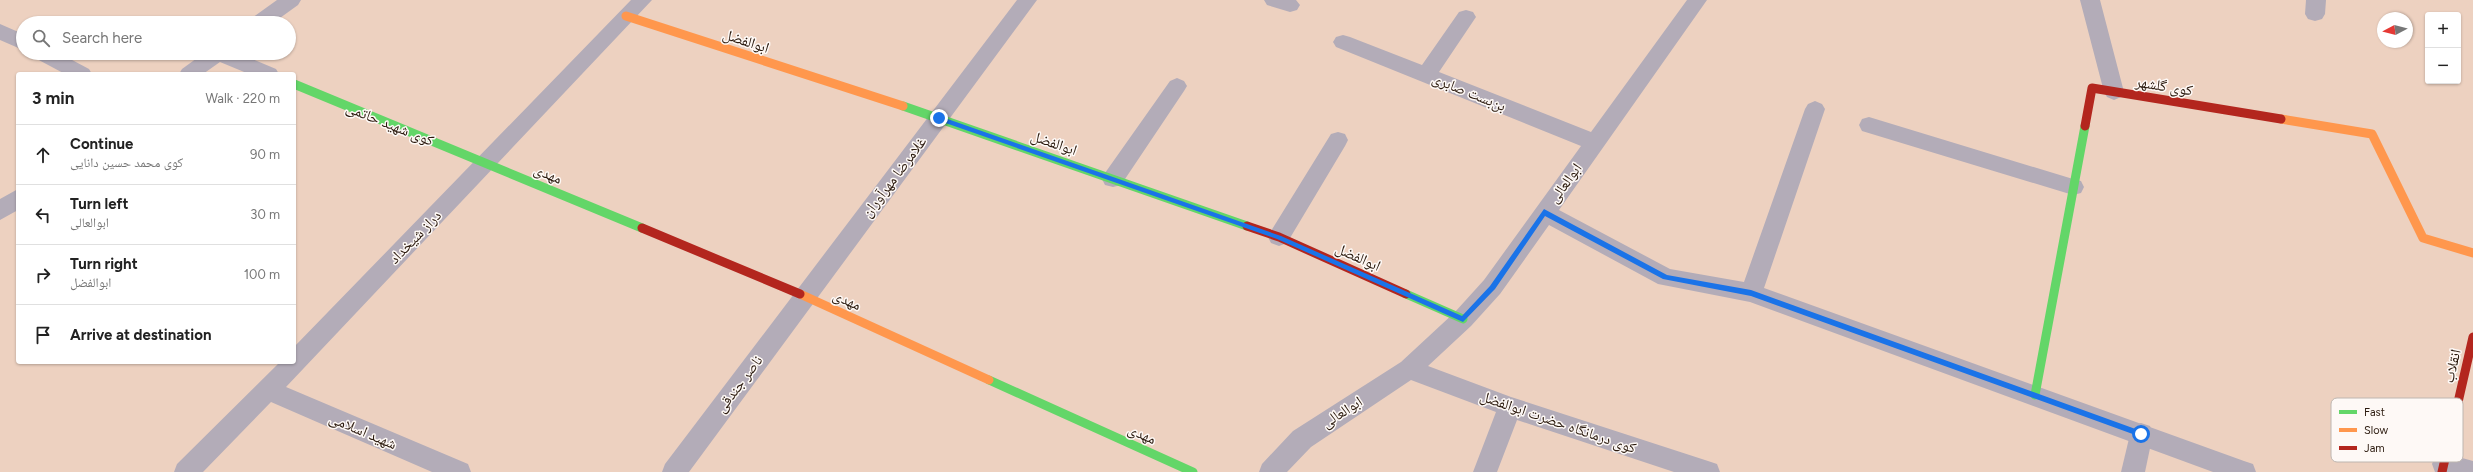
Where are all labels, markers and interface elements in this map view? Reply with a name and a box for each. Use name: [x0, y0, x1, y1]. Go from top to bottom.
north arrow: [2377, 12, 2413, 48]
map controls: [2425, 12, 2461, 84]
button: +: [2425, 12, 2461, 48]
search box: [16, 16, 296, 60]
street label: ابوالفضل: [720, 25, 772, 58]
icon: search: [30, 27, 52, 49]
text: Search here: [62, 29, 142, 47]
button: −: [2425, 48, 2461, 84]
street label: بن‌بست صابری: [1429, 69, 1509, 116]
street label: کوی گلشهر: [2133, 72, 2194, 100]
text: 3 min: [32, 88, 74, 108]
text: Walk · 220 m: [205, 91, 280, 106]
street label: کوی شهید حاتمی: [343, 98, 436, 151]
route end: [930, 109, 948, 127]
street label: ابوالفضل: [1028, 127, 1080, 160]
street label: غلامرضا مهرآوران: [858, 133, 931, 221]
text: Continue: [70, 135, 133, 153]
icon: ahead: [32, 144, 54, 166]
text: 90 m: [250, 147, 280, 162]
text: کوی محمد حسین دانایی: [70, 155, 183, 170]
street label: مهدی: [531, 160, 565, 189]
street label: ابوالعالی: [1545, 160, 1586, 207]
text: Turn left: [70, 195, 128, 213]
icon: left: [32, 204, 54, 226]
text: 30 m: [250, 207, 280, 222]
street label: دراز شیخداد: [385, 207, 445, 267]
text: ابوالعالی: [70, 215, 109, 230]
street label: ابوالفضل: [1332, 239, 1384, 276]
text: Turn right: [70, 255, 138, 273]
icon: right: [32, 264, 54, 286]
text: 100 m: [244, 267, 280, 282]
text: ابوالفضل: [70, 275, 111, 290]
street label: مهدی: [830, 286, 864, 315]
icon: arrive: [32, 324, 54, 346]
text: Arrive at destination: [70, 326, 211, 344]
street label: انقلاب: [2439, 347, 2465, 385]
street label: ناصر جندقی: [712, 352, 767, 417]
street label: کوی درمانگاه حضرت ابوالفضل: [1477, 387, 1638, 458]
street label: ابوالعالی: [1318, 392, 1366, 433]
legend: [2331, 398, 2463, 462]
text: Fast: [2364, 406, 2385, 419]
street label: شهید اسلامی: [326, 409, 400, 454]
street label: مهدی: [1125, 420, 1159, 449]
text: Slow: [2364, 424, 2388, 437]
route start: [2132, 425, 2150, 443]
text: Jam: [2364, 442, 2385, 455]

